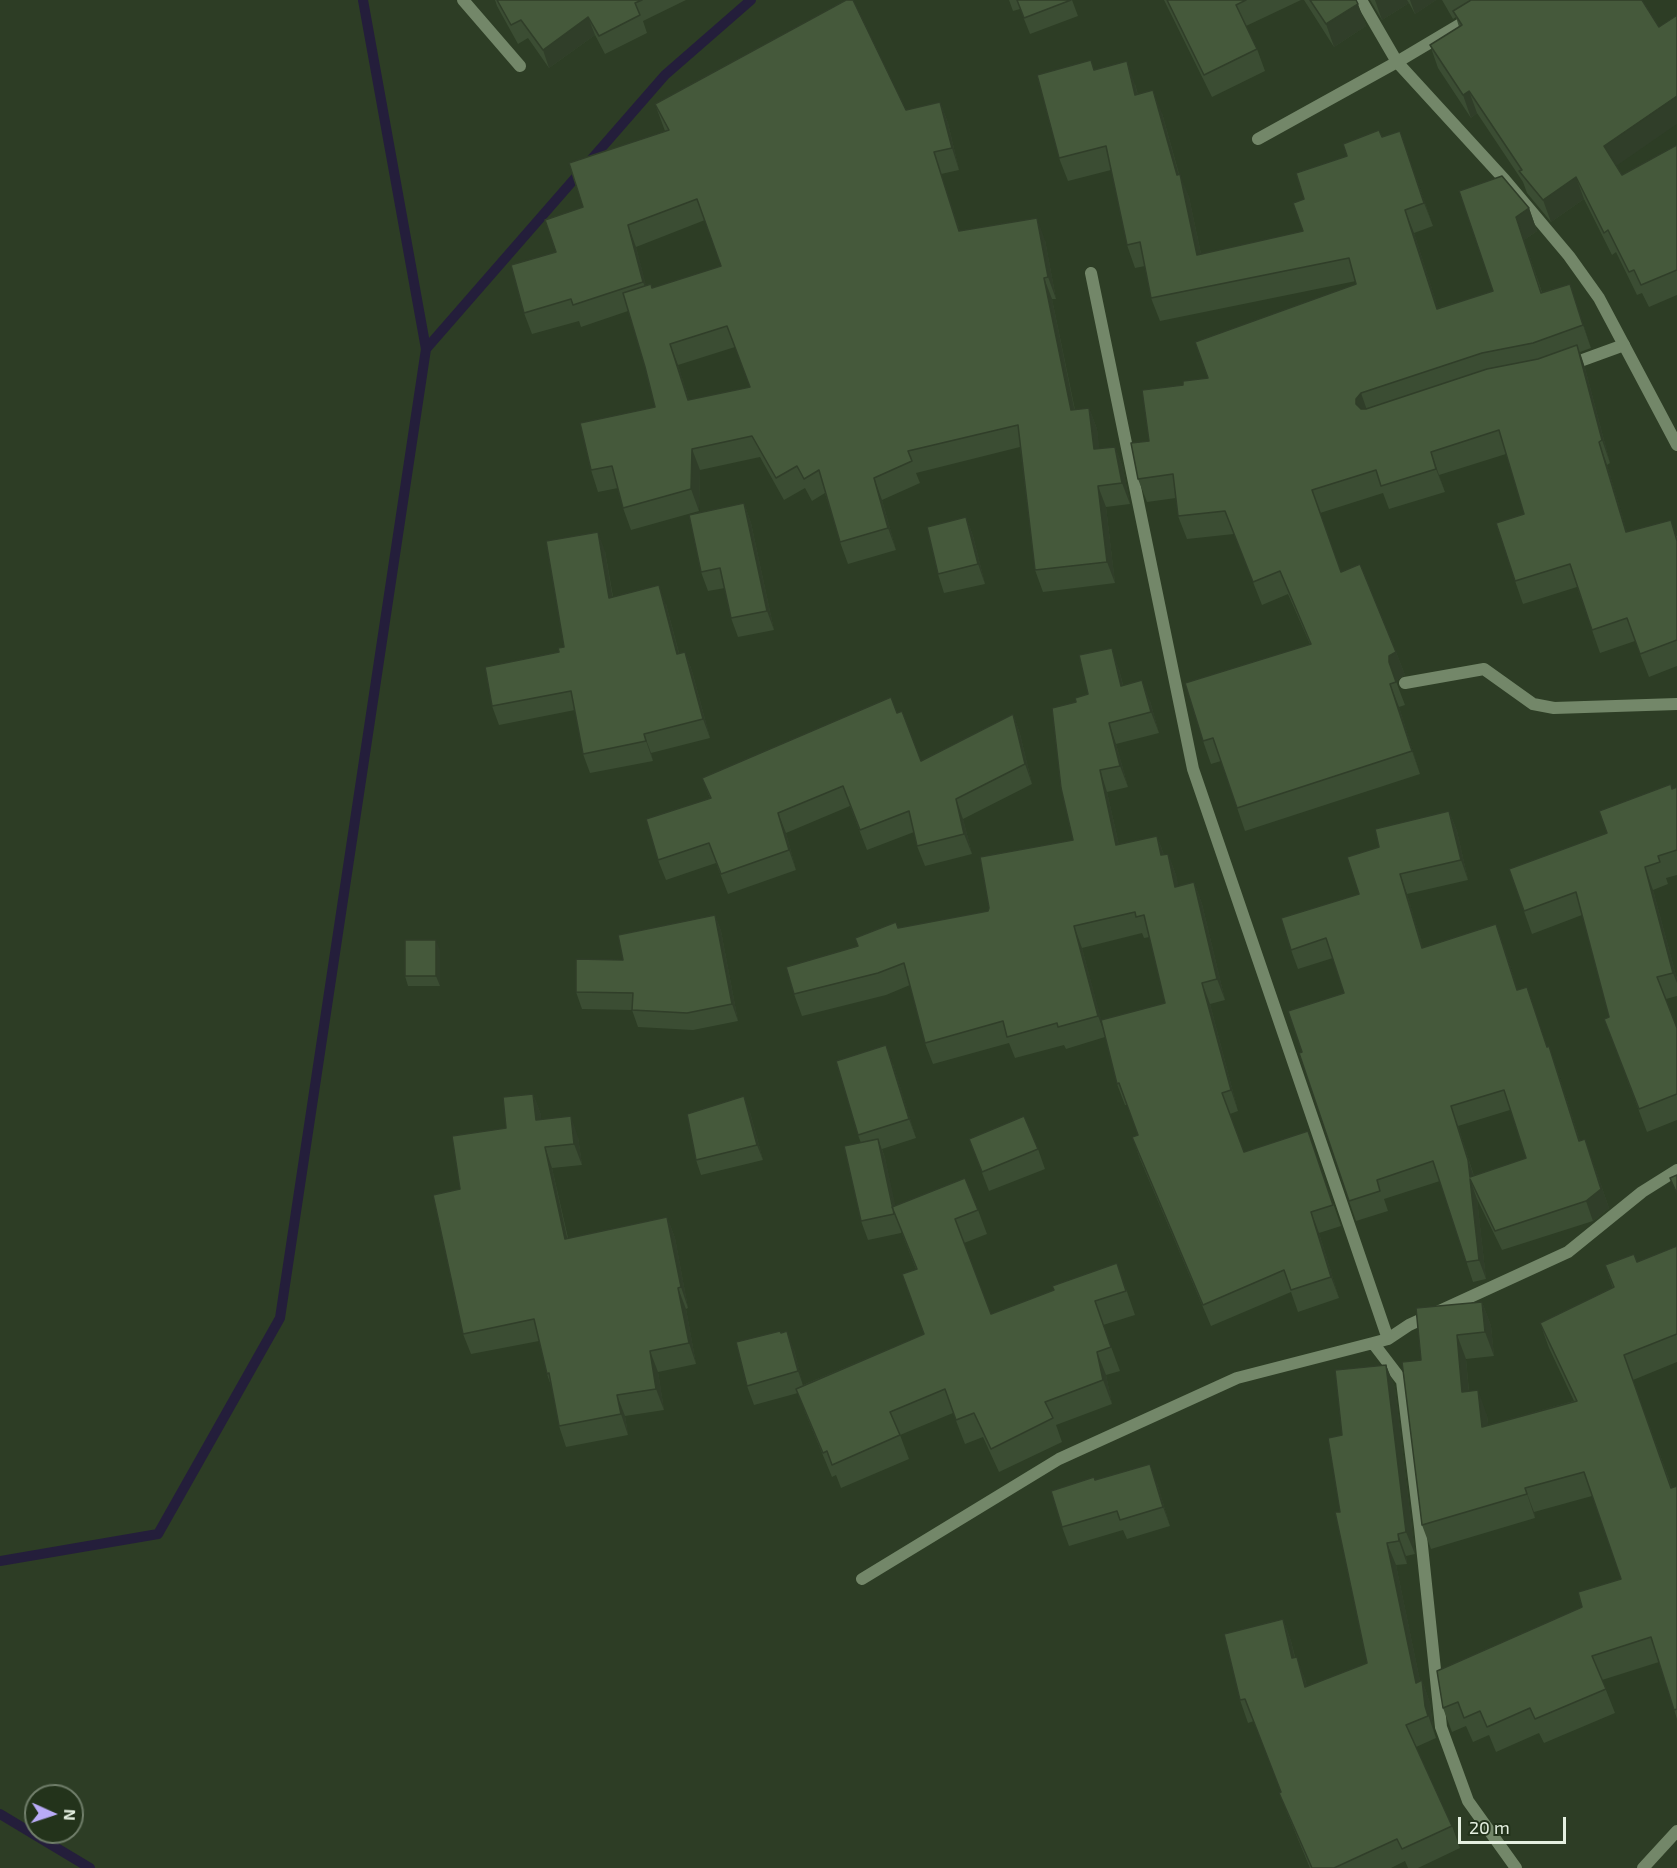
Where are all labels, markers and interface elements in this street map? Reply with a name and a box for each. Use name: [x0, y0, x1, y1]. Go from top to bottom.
north arrow: [24, 1784, 84, 1844]
scale bar: [1461, 1805, 1569, 1843]
text: N: [61, 1809, 80, 1821]
text: 20 m: [1469, 1816, 1510, 1838]

